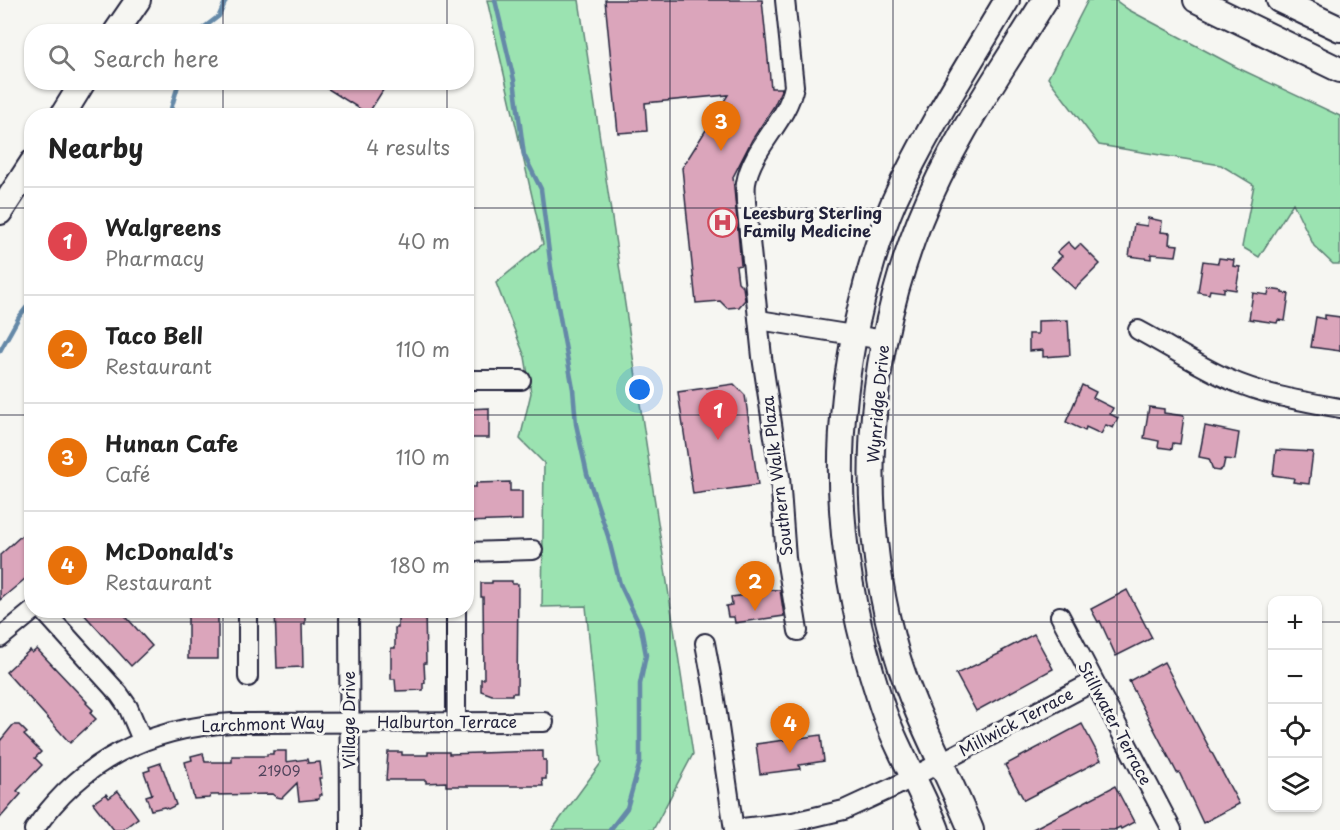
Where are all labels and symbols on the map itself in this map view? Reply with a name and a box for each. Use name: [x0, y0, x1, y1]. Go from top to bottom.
pin: 3: [702, 102, 740, 151]
place label: Leesburg Sterling Family Medicine: [743, 200, 882, 242]
hospital icon: Leesburg Sterling Family Medicine: [706, 206, 738, 238]
street label: Wynridge Drive: [860, 344, 894, 464]
your location: [625, 375, 654, 404]
pin: 1: [698, 390, 738, 440]
street label: Southern Walk Plaza: [754, 395, 798, 557]
pin: 2: [736, 562, 774, 611]
street label: Stillwater Terrace: [1073, 656, 1159, 789]
street label: Village Drive: [336, 671, 360, 769]
street label: Millwick Terrace: [954, 681, 1077, 761]
pin: 4: [770, 704, 810, 753]
street label: Larchmont Way: [201, 709, 325, 737]
street label: Halburton Terrace: [377, 709, 517, 733]
house number: 21909: [258, 760, 300, 781]

